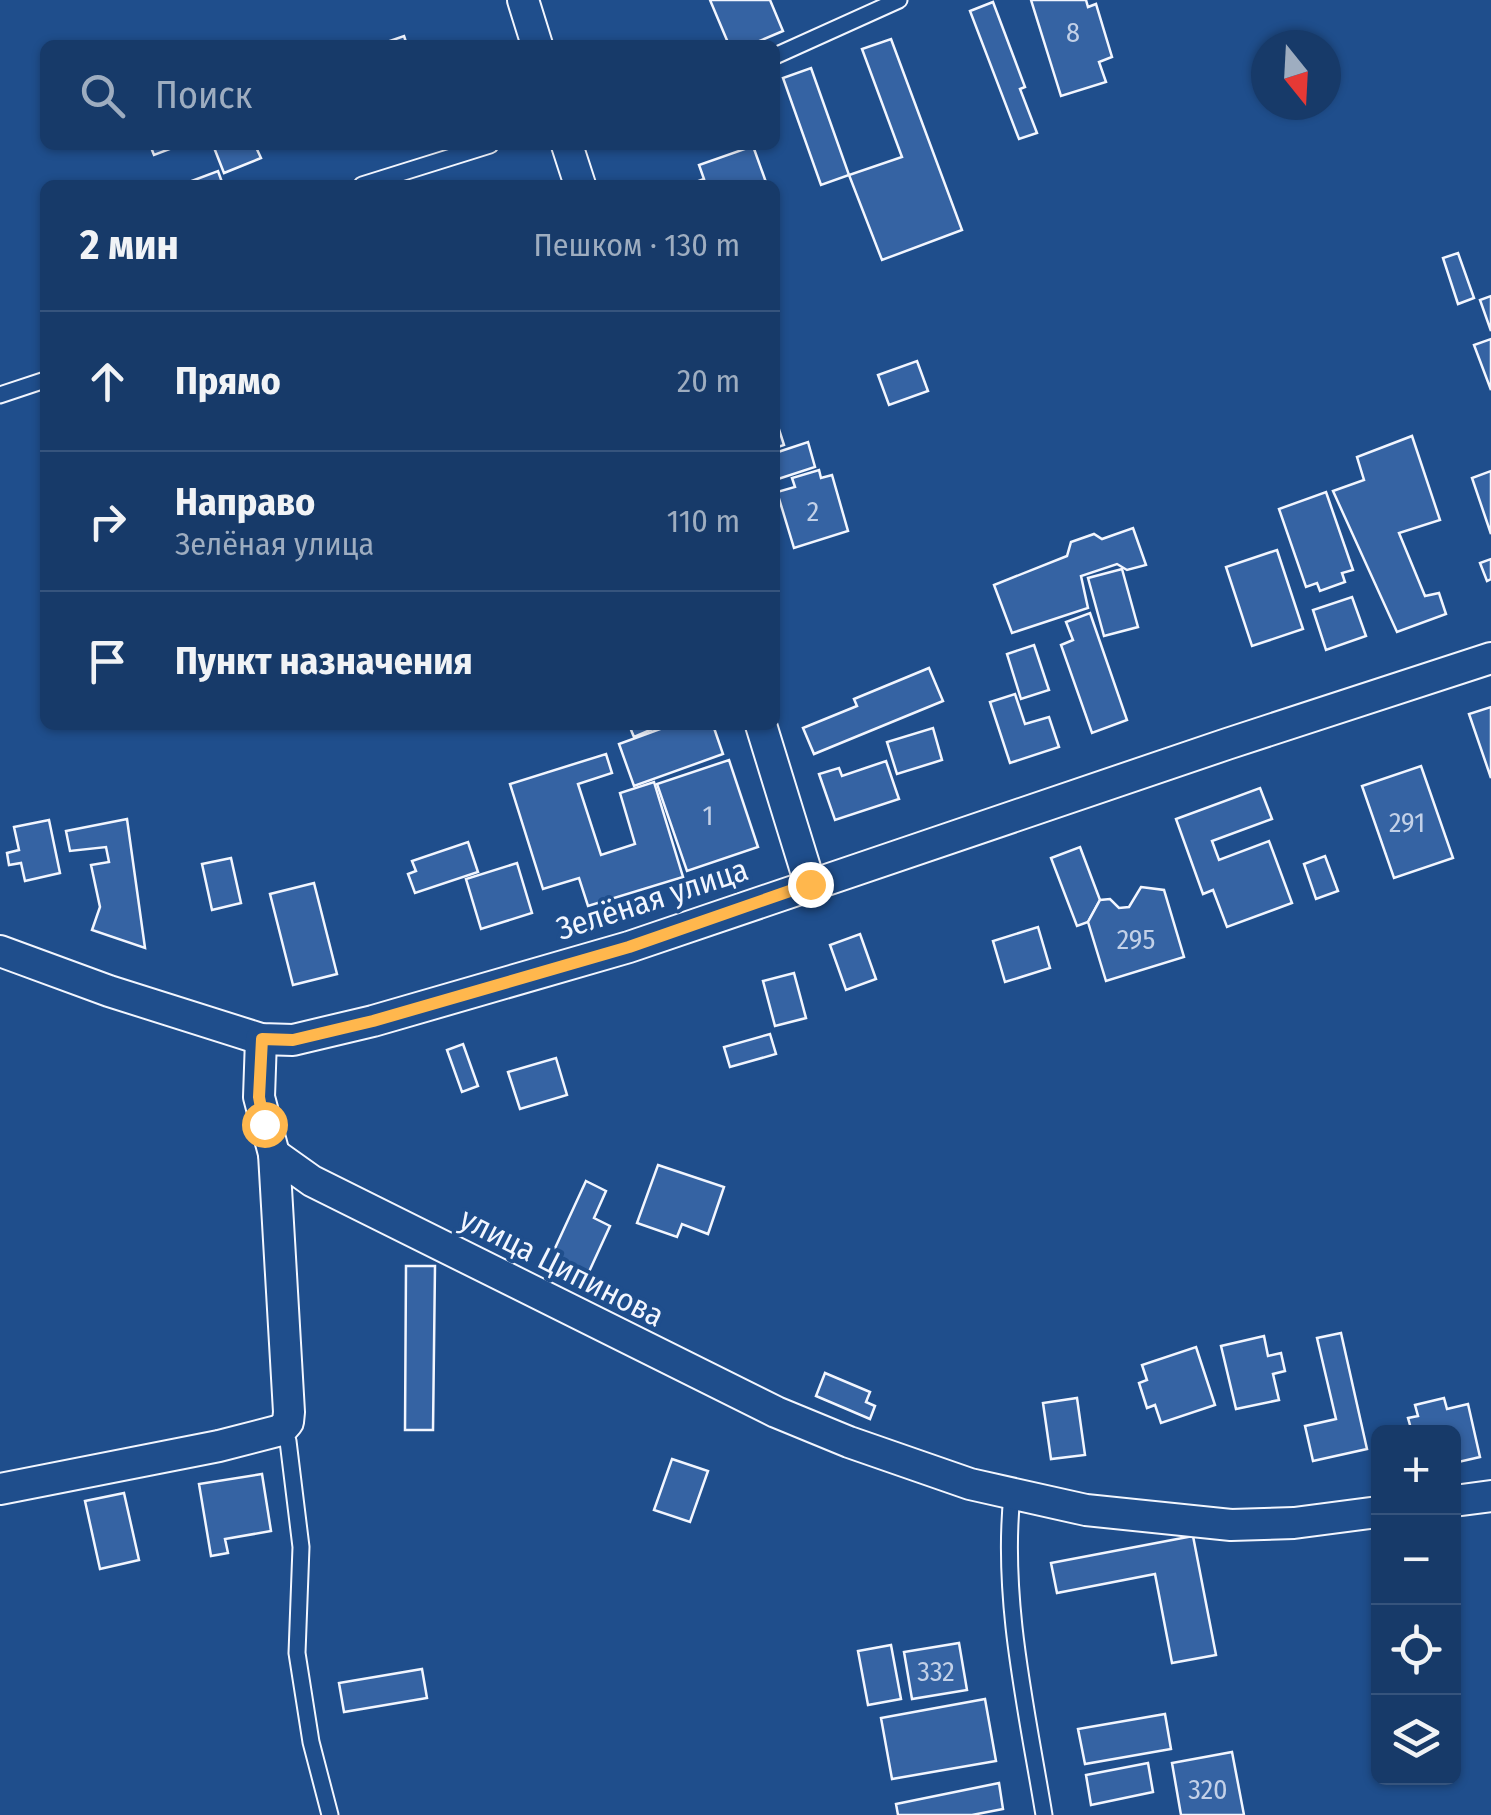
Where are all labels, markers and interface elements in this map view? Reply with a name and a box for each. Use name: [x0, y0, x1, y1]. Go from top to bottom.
house number: 8: [1066, 16, 1080, 49]
north arrow: [1251, 30, 1341, 120]
search box: [40, 40, 780, 150]
icon: search: [75, 68, 130, 123]
text: Поиск: [155, 72, 252, 118]
text: 2 мин: [80, 220, 179, 270]
text: Пешком · 130 m: [533, 226, 740, 264]
icon: ahead: [80, 354, 135, 409]
text: Прямо: [175, 358, 281, 404]
text: 20 m: [677, 362, 740, 400]
text: Направо: [175, 479, 315, 525]
icon: right: [80, 494, 135, 549]
house number: 2: [807, 495, 819, 528]
text: 110 m: [667, 502, 740, 540]
text: Зелёная улица: [175, 525, 374, 563]
icon: arrive: [80, 634, 135, 689]
text: Пункт назначения: [175, 638, 473, 684]
house number: 1: [703, 799, 713, 832]
house number: 291: [1389, 806, 1425, 839]
street label: Зелёная улица: [551, 850, 753, 948]
route end: [788, 862, 834, 908]
house number: 295: [1117, 923, 1155, 956]
route start: [242, 1102, 288, 1148]
street label: улица Ципинова: [454, 1199, 670, 1335]
map controls: [1371, 1425, 1461, 1785]
button: +: [1371, 1425, 1461, 1515]
button: −: [1371, 1515, 1461, 1605]
button: locate: [1371, 1605, 1461, 1695]
house number: 332: [917, 1655, 955, 1688]
button: layers: [1371, 1695, 1461, 1785]
house number: 320: [1188, 1773, 1228, 1806]

